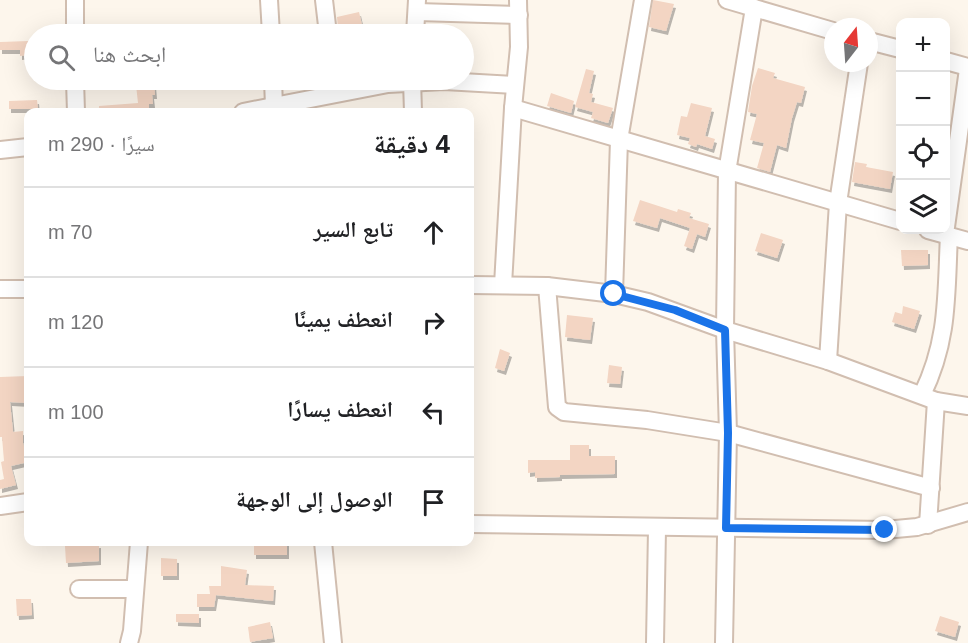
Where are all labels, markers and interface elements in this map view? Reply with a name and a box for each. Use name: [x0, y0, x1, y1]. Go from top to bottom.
north arrow: [824, 18, 878, 72]
map controls: [896, 18, 950, 234]
button: +: [896, 18, 950, 72]
search box: [24, 24, 474, 90]
icon: search: [45, 41, 78, 74]
text: ابحث هنا: [93, 42, 166, 67]
button: −: [896, 72, 950, 126]
button: locate: [896, 126, 950, 180]
text: 4 دقيقة: [374, 129, 450, 159]
text: سيرًا · 290 m: [48, 133, 155, 155]
button: layers: [896, 180, 950, 234]
icon: ahead: [417, 216, 450, 249]
text: تابع السير: [313, 217, 393, 242]
text: 70 m: [48, 221, 92, 243]
route start: [600, 280, 626, 306]
icon: right: [417, 306, 450, 339]
text: انعطف يمينًا: [294, 307, 393, 332]
text: 120 m: [48, 311, 104, 333]
icon: left: [417, 396, 450, 429]
text: انعطف يسارًا: [287, 397, 393, 422]
text: 100 m: [48, 401, 104, 423]
icon: arrive: [417, 486, 450, 519]
text: الوصول إلى الوجهة: [236, 487, 393, 512]
route end: [871, 516, 897, 542]

